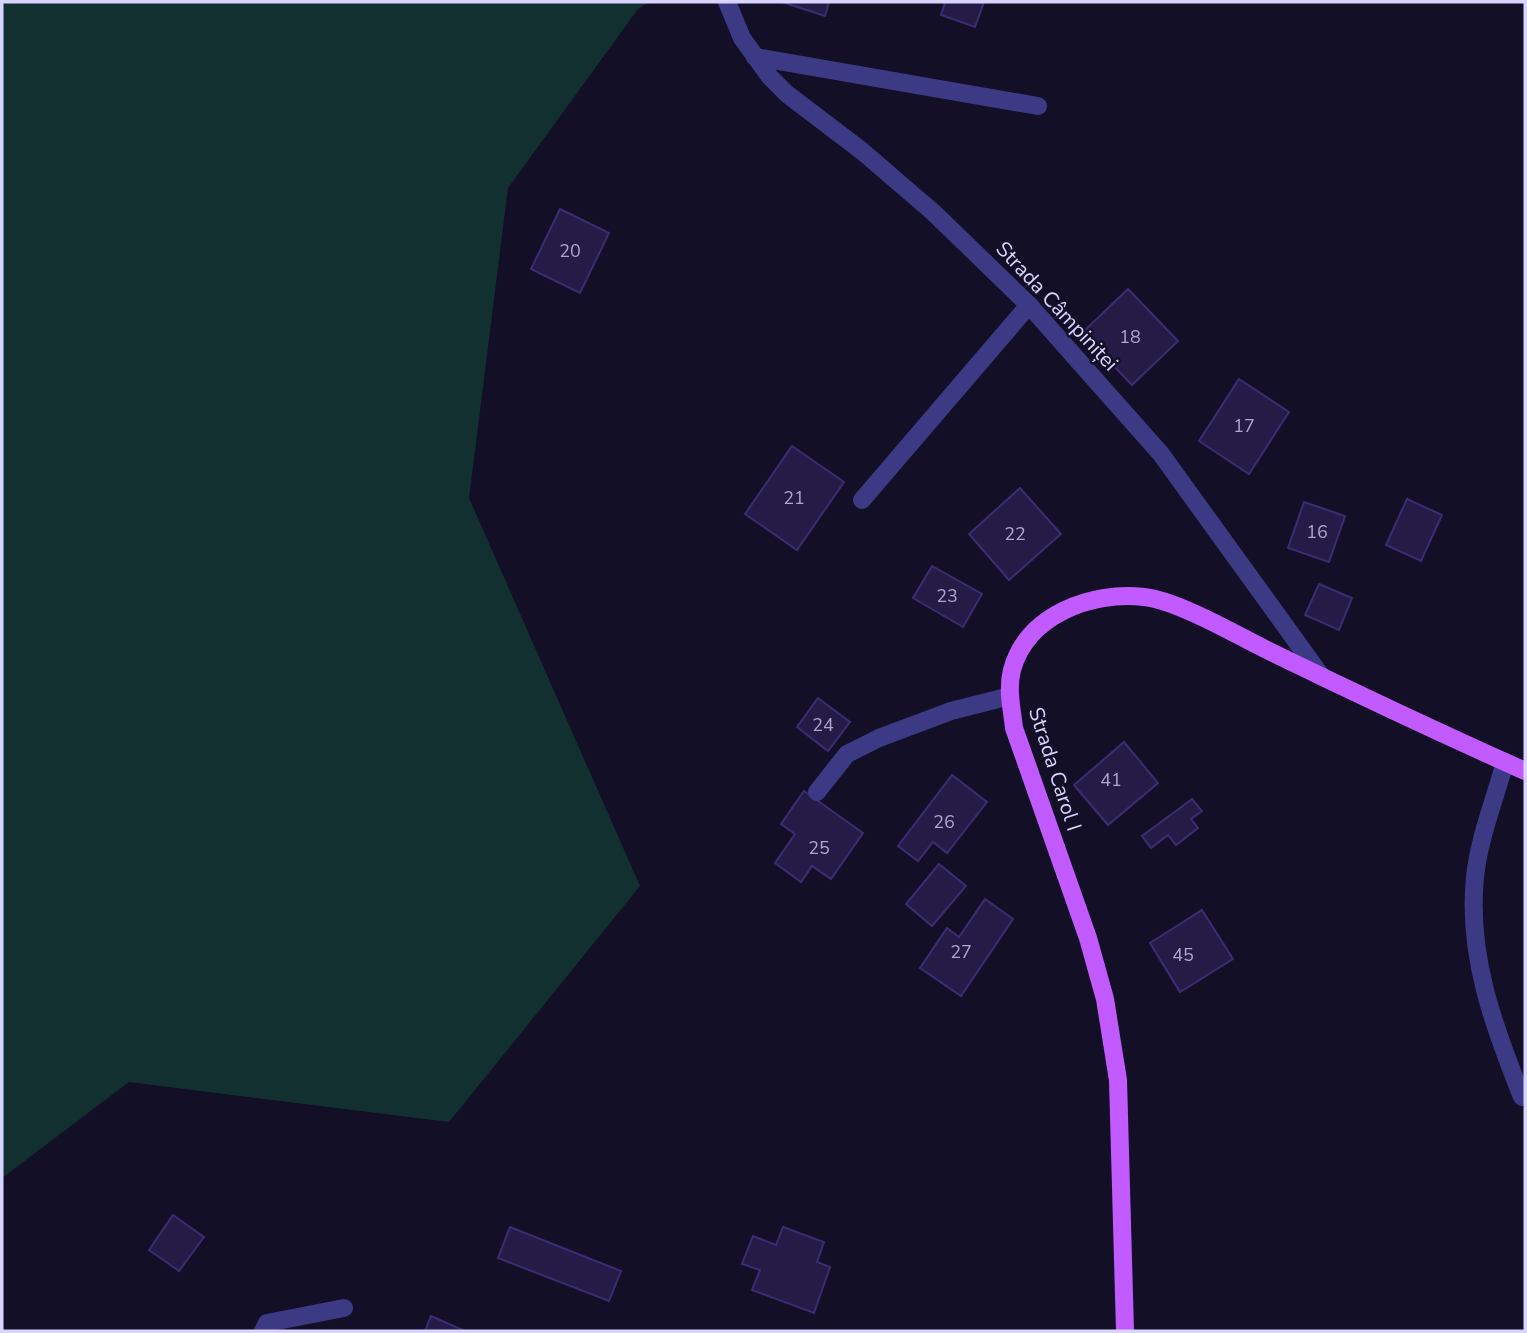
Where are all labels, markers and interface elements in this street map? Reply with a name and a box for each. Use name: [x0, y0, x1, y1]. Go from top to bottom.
street label: Strada Câmpiniței: [990, 235, 1124, 377]
house number: 20: [559, 239, 581, 263]
house number: 18: [1119, 325, 1141, 349]
house number: 17: [1233, 414, 1255, 438]
house number: 21: [783, 486, 805, 510]
house number: 16: [1306, 520, 1328, 544]
house number: 22: [1004, 522, 1026, 546]
house number: 23: [936, 584, 958, 608]
street label: Strada Carol I: [1022, 704, 1088, 834]
house number: 24: [812, 713, 834, 737]
house number: 41: [1100, 768, 1122, 792]
house number: 26: [933, 810, 955, 834]
house number: 25: [808, 836, 830, 860]
house number: 27: [950, 940, 972, 964]
house number: 45: [1172, 943, 1194, 967]

